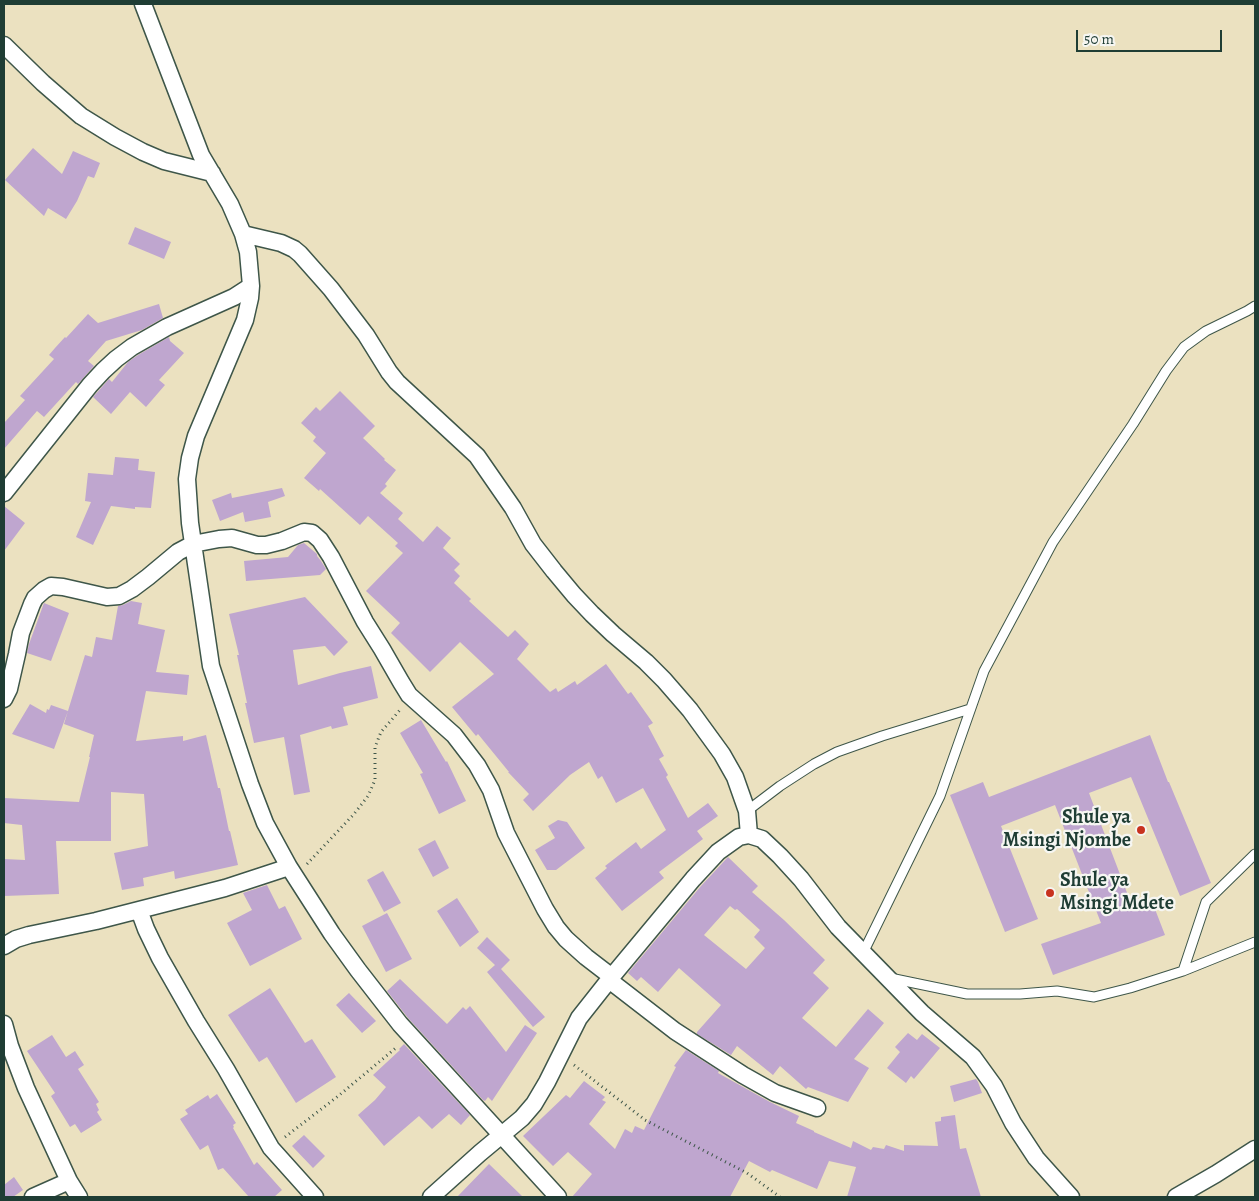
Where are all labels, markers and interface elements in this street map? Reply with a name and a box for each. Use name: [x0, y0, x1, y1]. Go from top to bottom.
scale bar: [1079, 20, 1225, 52]
text: 50 m: [1084, 29, 1114, 49]
place label: Shule ya Msingi Njombe: [1003, 806, 1131, 853]
marker: Shule ya Msingi Njombe: [1135, 824, 1147, 836]
place label: Shule ya Msingi Mdete: [1060, 869, 1174, 916]
marker: Shule ya Msingi Mdete: [1044, 887, 1056, 899]

